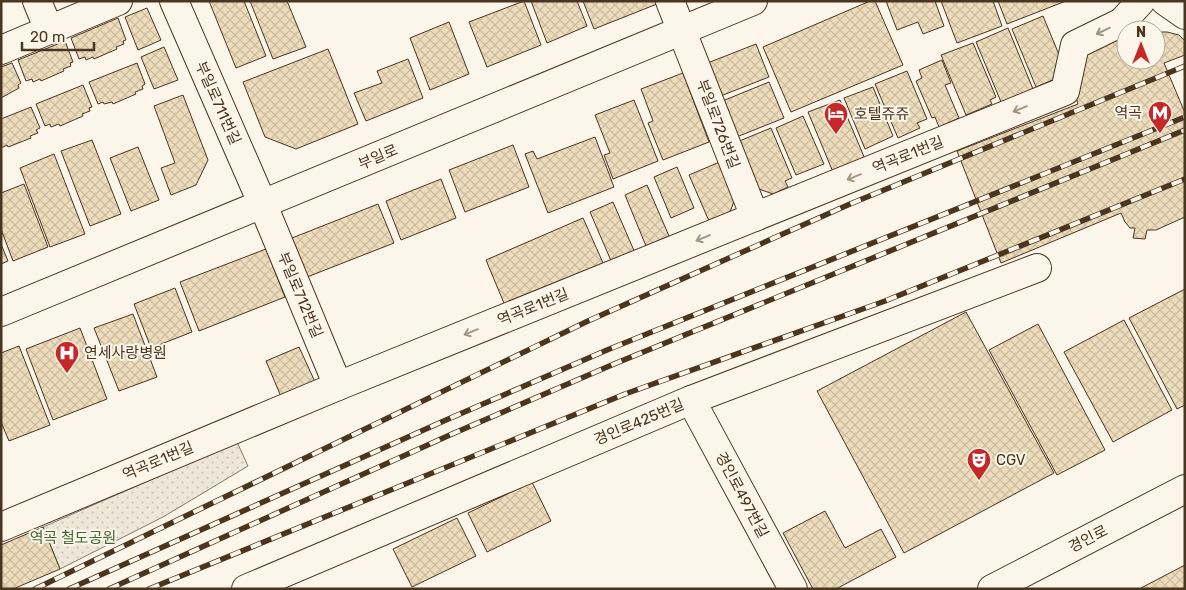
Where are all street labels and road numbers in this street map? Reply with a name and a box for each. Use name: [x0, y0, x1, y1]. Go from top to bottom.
street label: 부일로711번길: [192, 58, 244, 148]
street label: 부일로726번길: [693, 77, 743, 171]
street label: 역곡로1번길: [870, 133, 946, 177]
street label: 부일로: [355, 141, 401, 173]
street label: 부일로712번길: [274, 249, 326, 341]
street label: 역곡로1번길: [495, 285, 571, 329]
street label: 경인로425번길: [591, 395, 687, 449]
street label: 역곡로1번길: [120, 438, 196, 484]
street label: 경인로497번길: [712, 449, 772, 541]
street label: 경인로: [1065, 522, 1111, 556]

